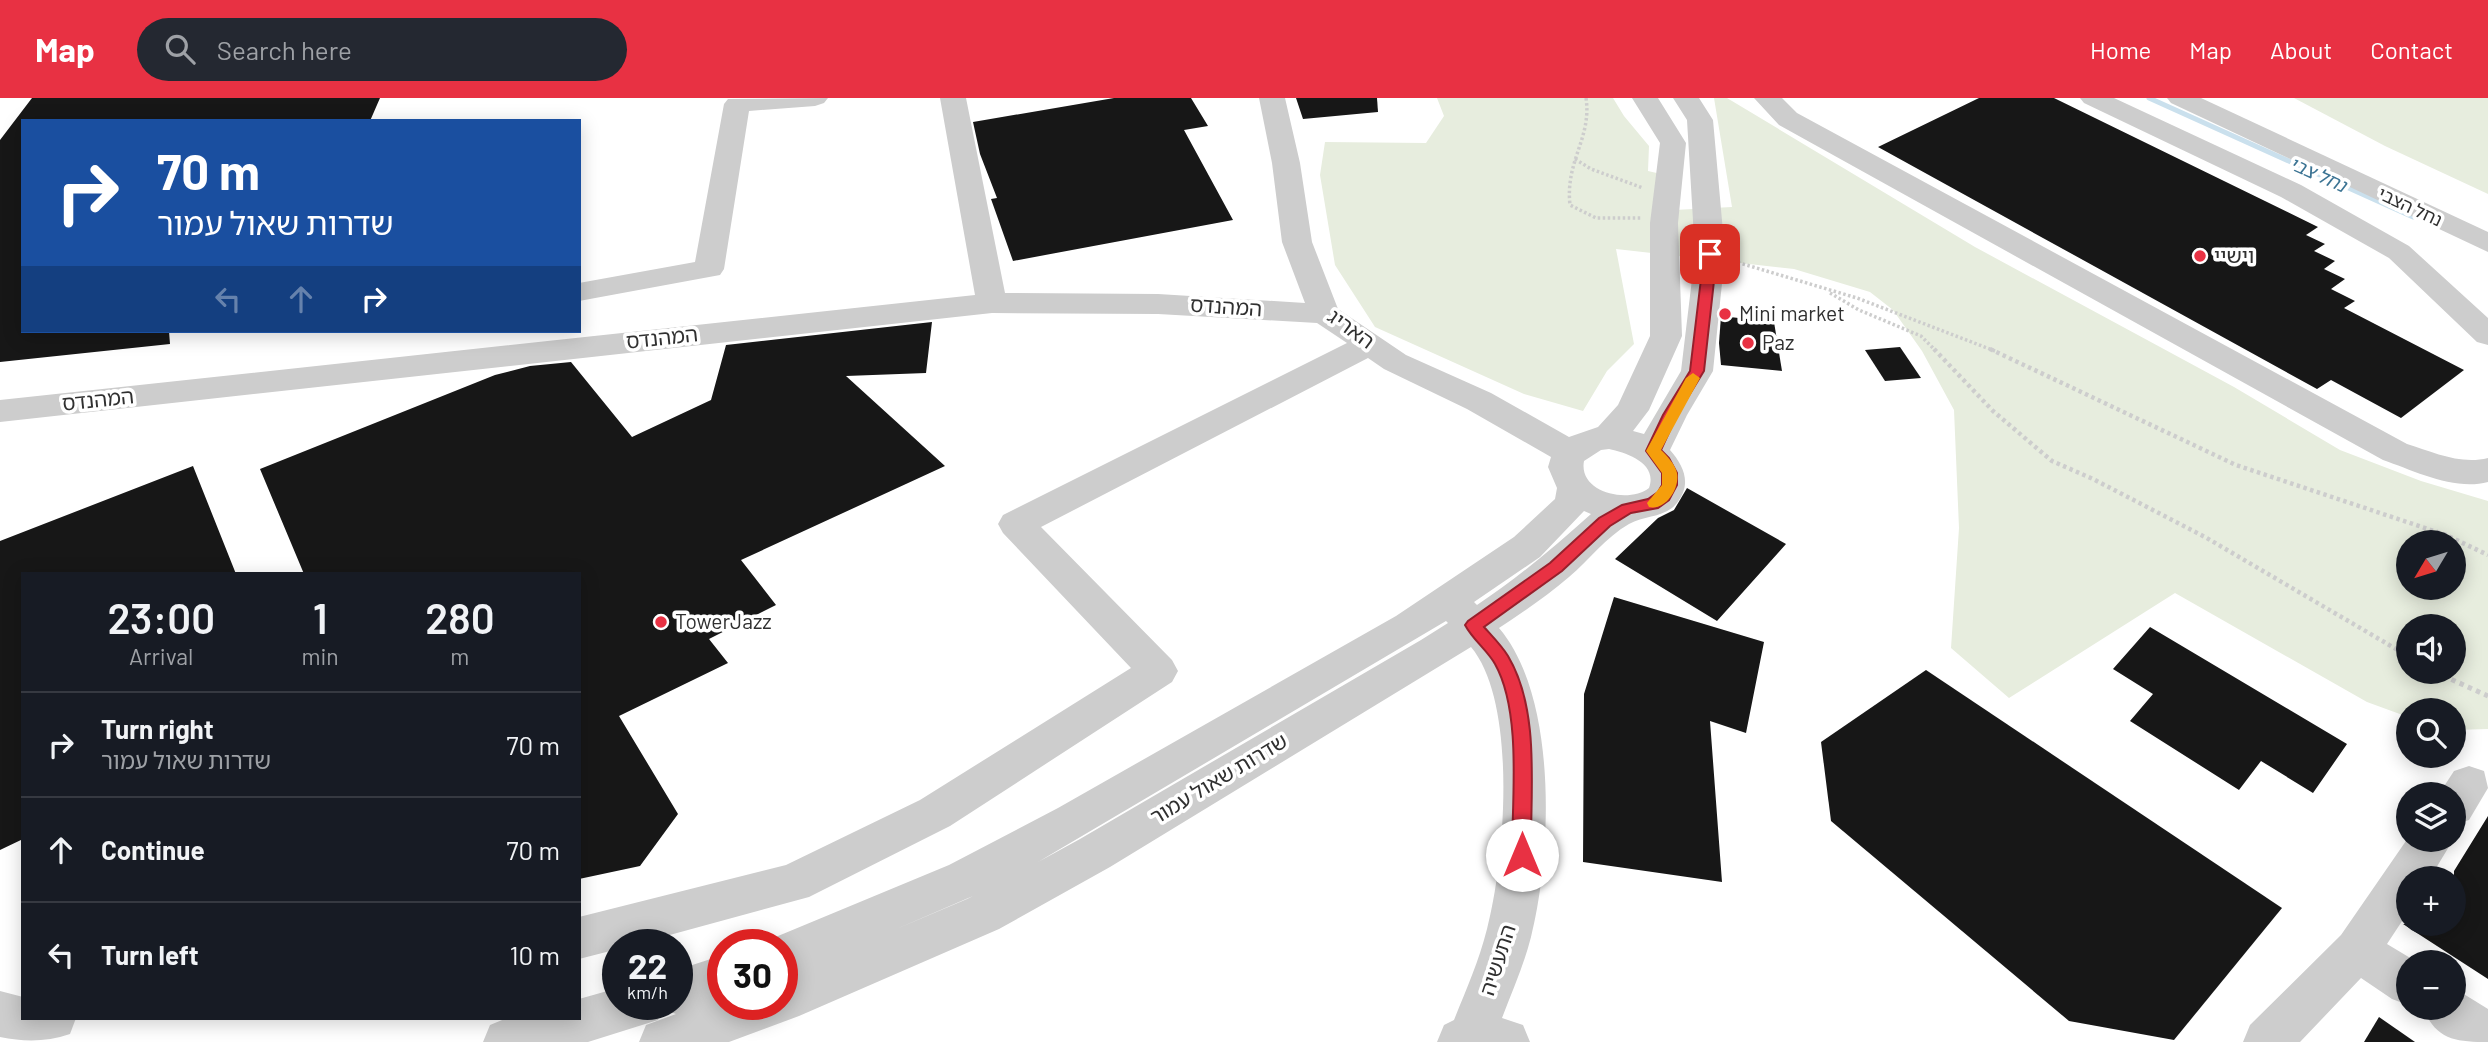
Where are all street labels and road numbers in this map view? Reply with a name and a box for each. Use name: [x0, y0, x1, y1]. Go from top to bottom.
street label: נחל הצבי: [2375, 182, 2446, 230]
street label: המהנדס: [1189, 291, 1263, 320]
street label: האריג: [1324, 303, 1380, 353]
street label: המהנדס: [625, 320, 699, 353]
street label: המהנדס: [61, 382, 135, 415]
street label: שדרות שאול עמור: [1145, 727, 1291, 828]
street label: התעשיה: [1473, 921, 1520, 998]

